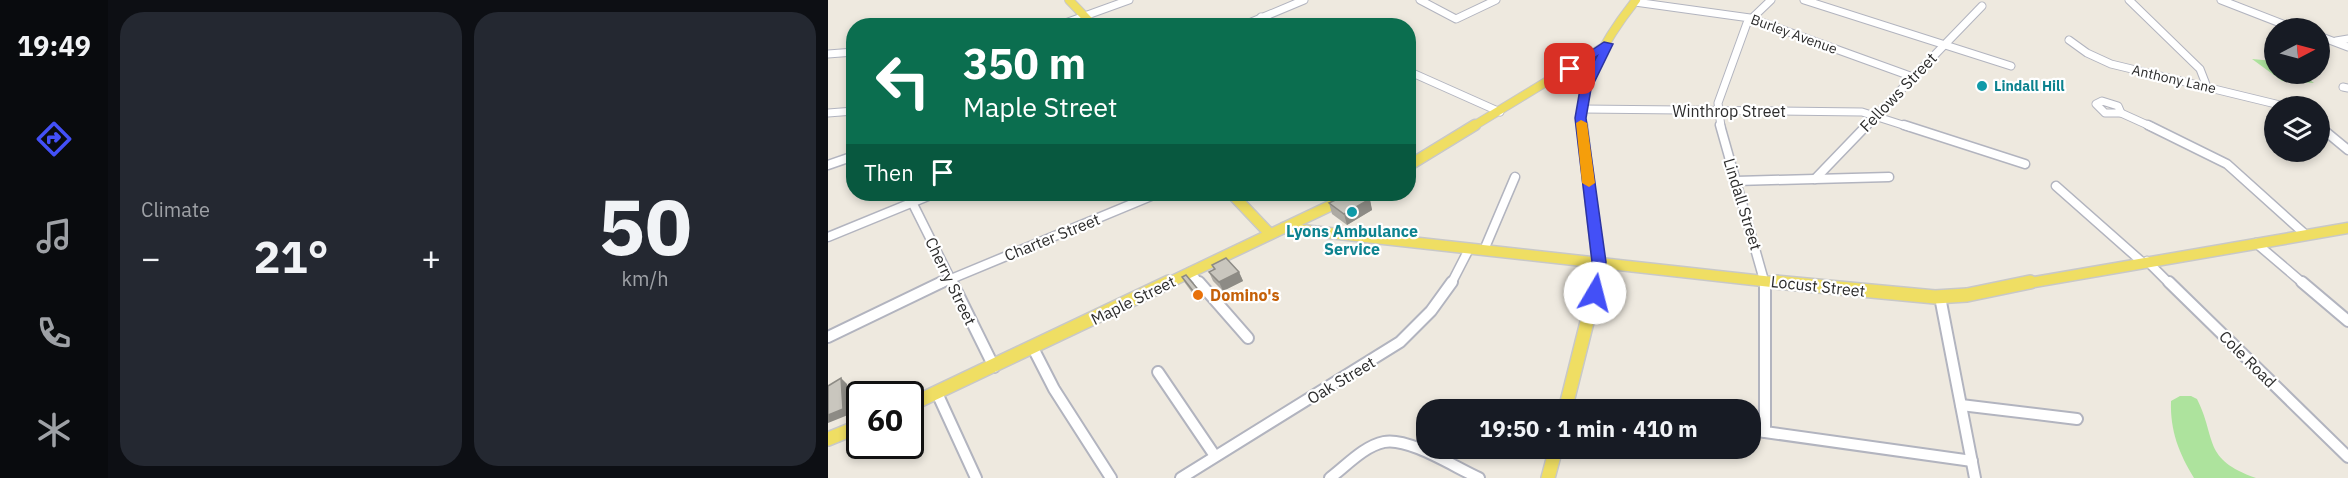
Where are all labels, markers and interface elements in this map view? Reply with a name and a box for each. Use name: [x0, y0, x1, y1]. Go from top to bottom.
street label: Burley Avenue: [1748, 10, 1840, 58]
north arrow: [2264, 18, 2330, 84]
map controls: [2264, 18, 2330, 162]
text: 19:49: [17, 28, 91, 63]
text: 350 m: [963, 36, 1086, 91]
icon: left: [864, 42, 942, 120]
pin: [1544, 43, 1595, 94]
street label: Fellows Street: [1855, 48, 1941, 136]
icon: arrive: [1553, 52, 1586, 85]
street label: Anthony Lane: [2130, 61, 2218, 97]
place label: Lindall Hill: [1994, 77, 2064, 95]
marker: Lindall Hill: [1975, 79, 1989, 93]
text: Maple Street: [963, 89, 1118, 124]
button: layers: [2264, 96, 2330, 162]
street label: Winthrop Street: [1672, 101, 1786, 121]
icon: directions: [33, 118, 75, 160]
icon: arrive: [926, 156, 959, 189]
street label: Lindall Street: [1720, 156, 1766, 252]
text: Then: [864, 158, 914, 187]
text: 50: [598, 175, 692, 276]
text: Climate: [141, 196, 210, 223]
marker: Lyons Ambulance Service: [1345, 205, 1359, 219]
street label: Charter Street: [1001, 209, 1103, 265]
icon: music: [33, 215, 75, 257]
place label: Lyons Ambulance Service: [1286, 221, 1418, 259]
text: 21°: [253, 227, 329, 285]
street label: Cherry Street: [921, 234, 981, 328]
text: −: [141, 236, 161, 279]
text: +: [421, 236, 441, 279]
position arrow: [1563, 261, 1627, 325]
text: km/h: [621, 265, 669, 292]
street label: Maple Street: [1087, 271, 1179, 329]
street label: Locust Street: [1770, 271, 1866, 301]
place label: Domino's: [1210, 285, 1280, 305]
marker: Domino's: [1191, 288, 1205, 302]
icon: phone: [33, 312, 75, 354]
street label: Cole Road: [2215, 326, 2281, 392]
street label: Oak Street: [1303, 352, 1379, 408]
speed limit sign: 60: [846, 381, 924, 459]
icon: climate: [33, 409, 75, 451]
text: 19:50 · 1 min · 410 m: [1479, 414, 1698, 443]

